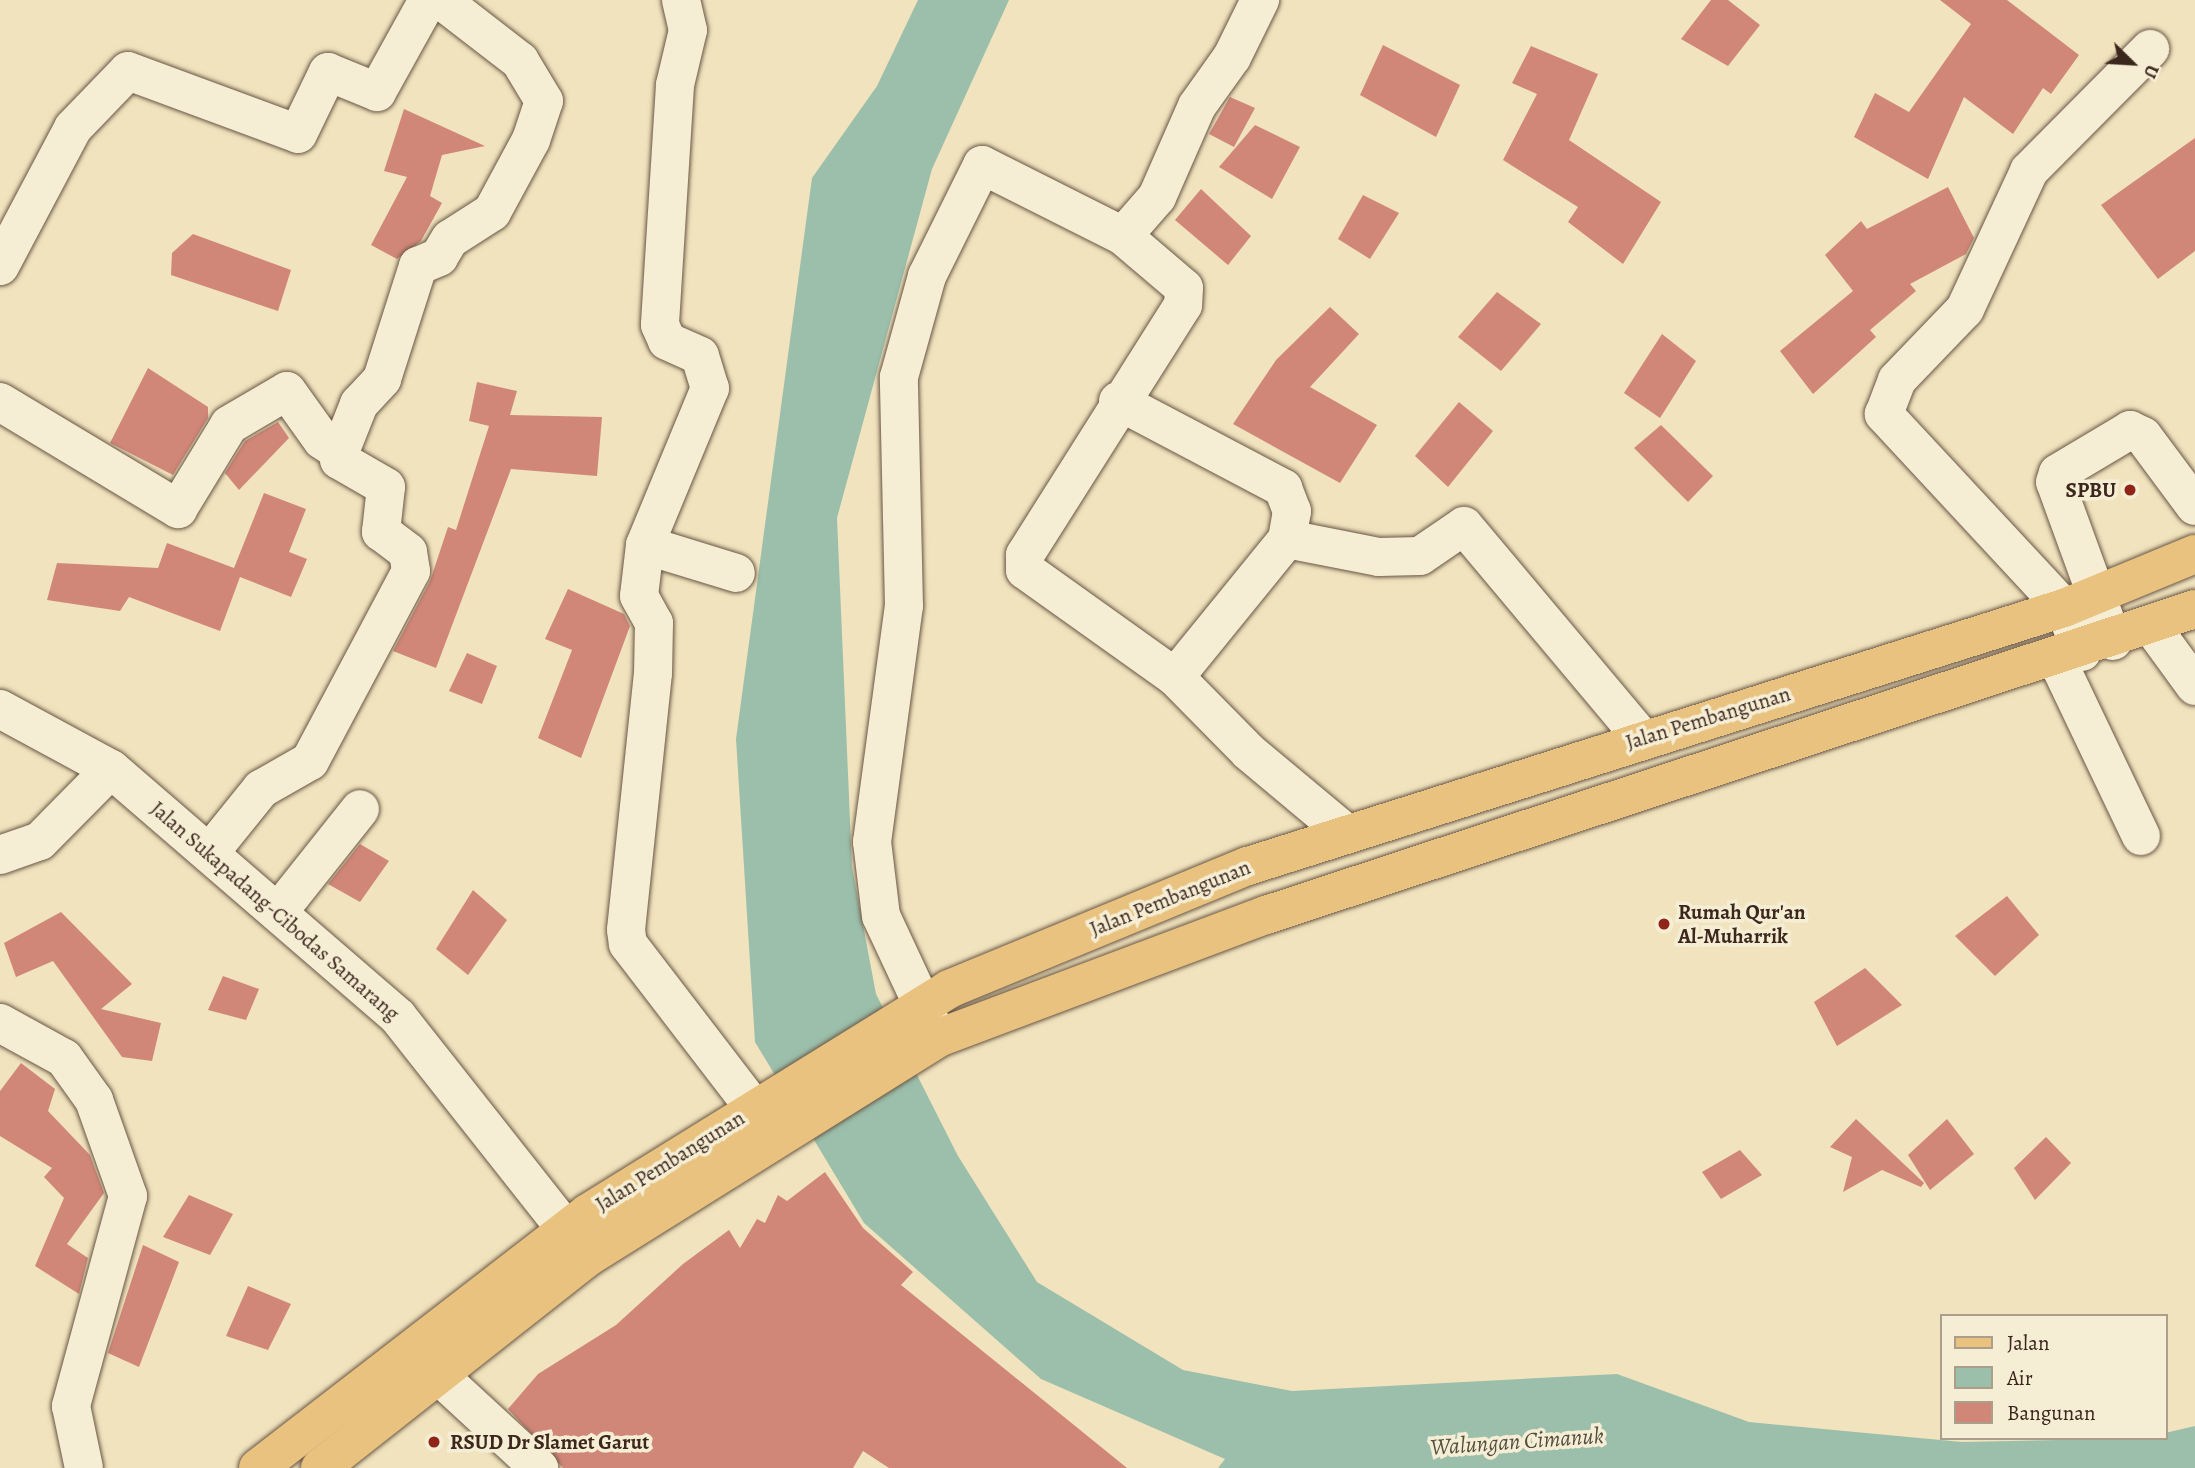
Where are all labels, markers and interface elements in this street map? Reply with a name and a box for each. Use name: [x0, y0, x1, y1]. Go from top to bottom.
north arrow: [2097, 28, 2167, 98]
text: U: [2137, 61, 2166, 83]
place label: SPBU: [2066, 477, 2116, 503]
marker: SPBU: [2122, 482, 2138, 498]
street label: Jalan Pembangunan: [1623, 681, 1793, 755]
street label: Jalan Sukapadang-Cibodas Samarang: [145, 796, 405, 1026]
street label: Jalan Pembangunan: [1086, 854, 1254, 942]
place label: Rumah Qur'an Al-Muharrik: [1678, 899, 1806, 949]
marker: Rumah Qur'an Al-Muharrik: [1656, 916, 1672, 932]
street label: Jalan Pembangunan: [591, 1105, 749, 1217]
legend: [1940, 1314, 2167, 1440]
text: Jalan: [2007, 1329, 2049, 1357]
text: Air: [2007, 1364, 2033, 1392]
text: Bangunan: [2007, 1399, 2096, 1427]
water label: Walungan Cimanuk: [1429, 1422, 1605, 1462]
place label: RSUD Dr Slamet Garut: [450, 1429, 649, 1455]
marker: RSUD Dr Slamet Garut: [424, 1432, 444, 1452]

